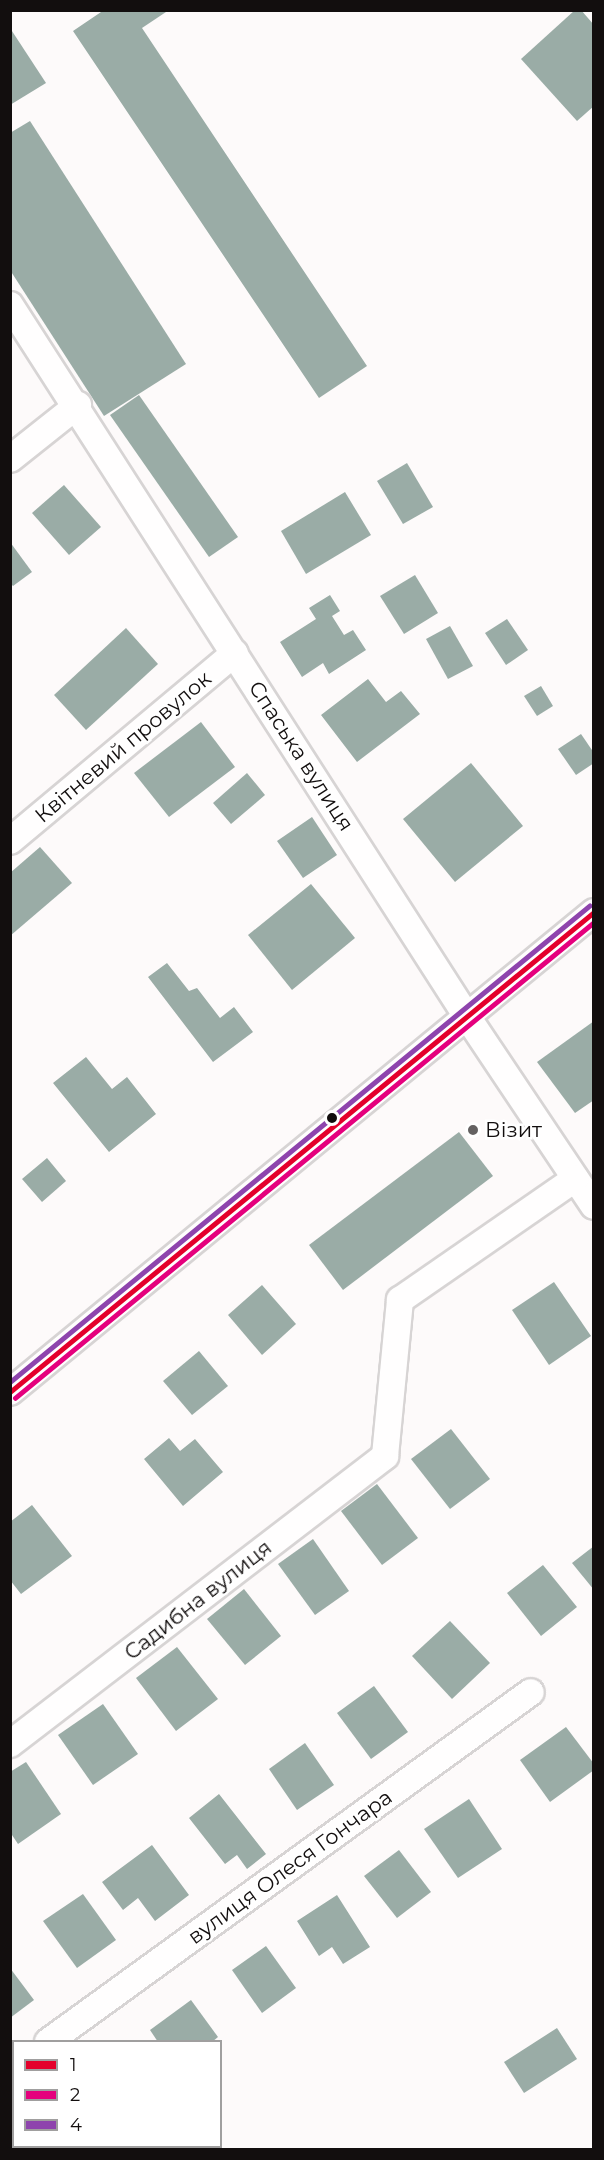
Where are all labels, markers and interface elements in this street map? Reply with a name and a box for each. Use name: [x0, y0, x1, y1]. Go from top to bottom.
street label: Квітневий провулок: [30, 666, 216, 828]
street label: Спаська вулиця: [243, 676, 359, 836]
unlabelled marker: [326, 1112, 338, 1124]
place label: Візит: [485, 1117, 542, 1143]
marker: Візит: [466, 1123, 480, 1137]
street label: Садибна вулиця: [119, 1535, 277, 1665]
street label: вулиця Олеся Гончара: [183, 1784, 397, 1950]
legend: [12, 2040, 222, 2148]
text: 1: [70, 2054, 77, 2076]
text: 2: [70, 2084, 80, 2106]
text: 4: [70, 2114, 82, 2136]

